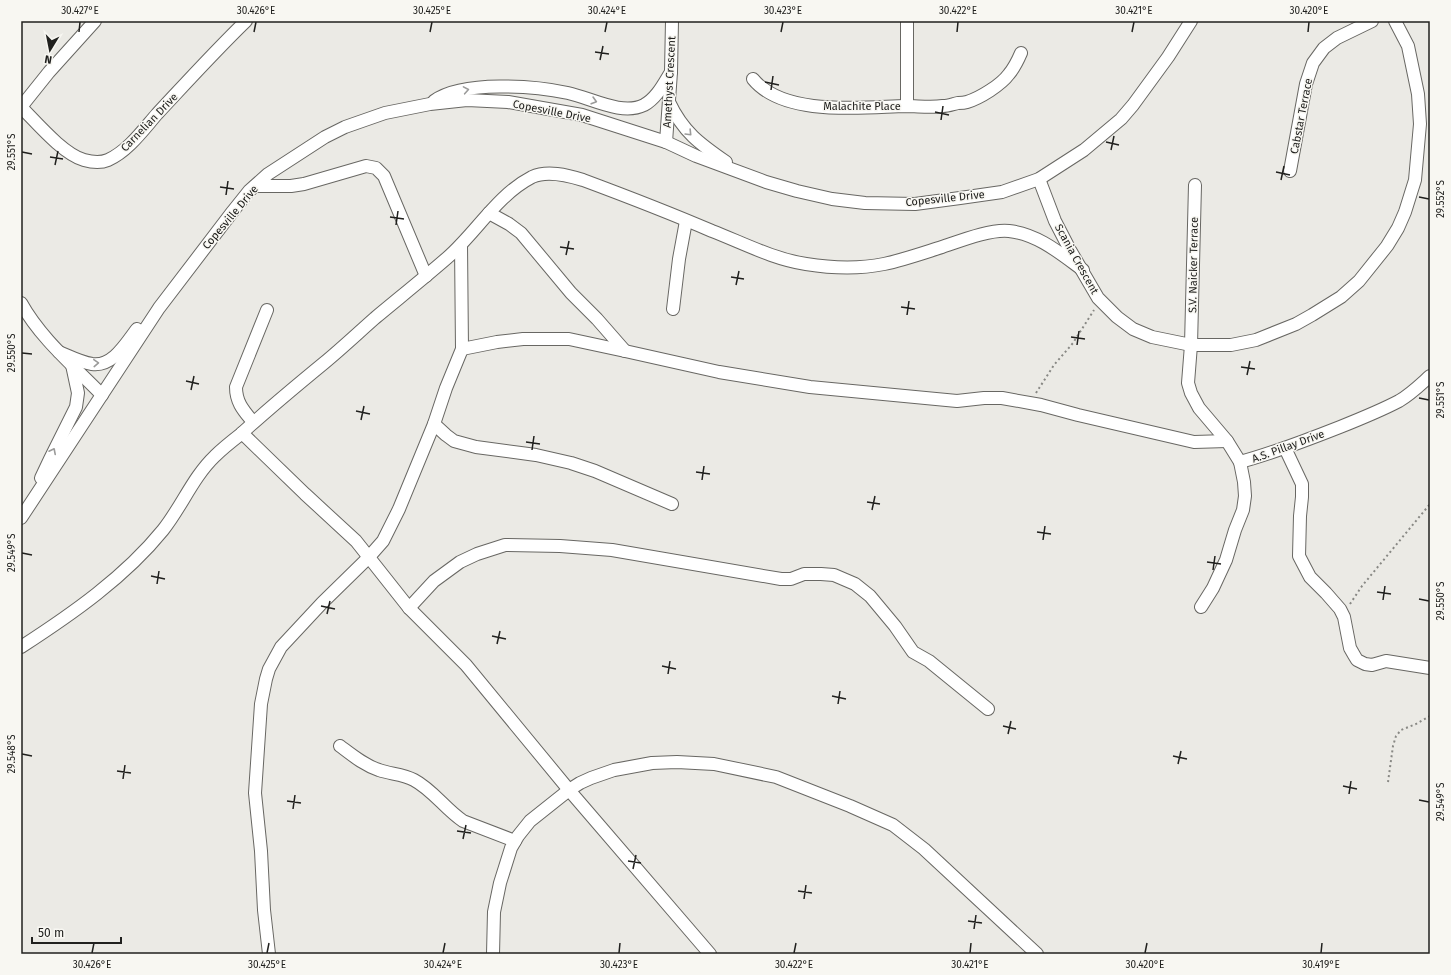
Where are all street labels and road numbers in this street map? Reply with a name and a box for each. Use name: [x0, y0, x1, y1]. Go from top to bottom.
street label: Amethyst Crescent: [661, 36, 678, 128]
street label: Cabstar Terrace: [1288, 77, 1315, 155]
street label: Carnelian Drive: [118, 90, 180, 154]
street label: Copesville Drive: [512, 98, 592, 125]
street label: Malachite Place: [823, 100, 901, 113]
street label: Copesville Drive: [200, 183, 261, 252]
street label: Copesville Drive: [905, 188, 985, 209]
street label: S.V. Naicker Terrace: [1186, 217, 1201, 313]
street label: Scania Crescent: [1052, 222, 1101, 297]
street label: A.S. Pillay Drive: [1250, 427, 1326, 466]

